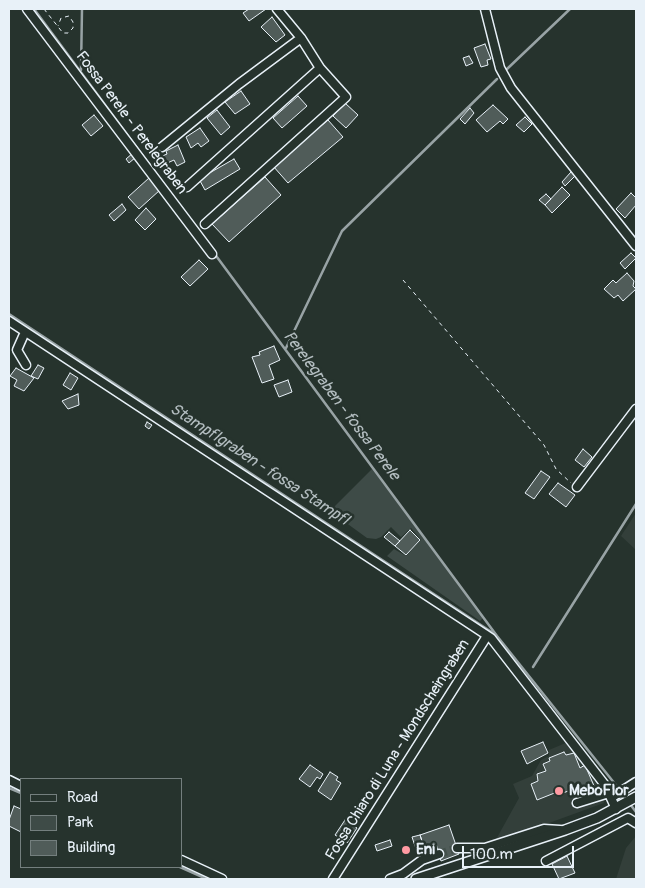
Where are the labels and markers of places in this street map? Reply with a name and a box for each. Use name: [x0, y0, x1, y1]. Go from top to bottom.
place label: MeboFlor: [569, 782, 629, 800]
marker: MeboFlor: [553, 785, 565, 797]
place label: Eni: [416, 841, 435, 859]
marker: Eni: [400, 844, 412, 856]

